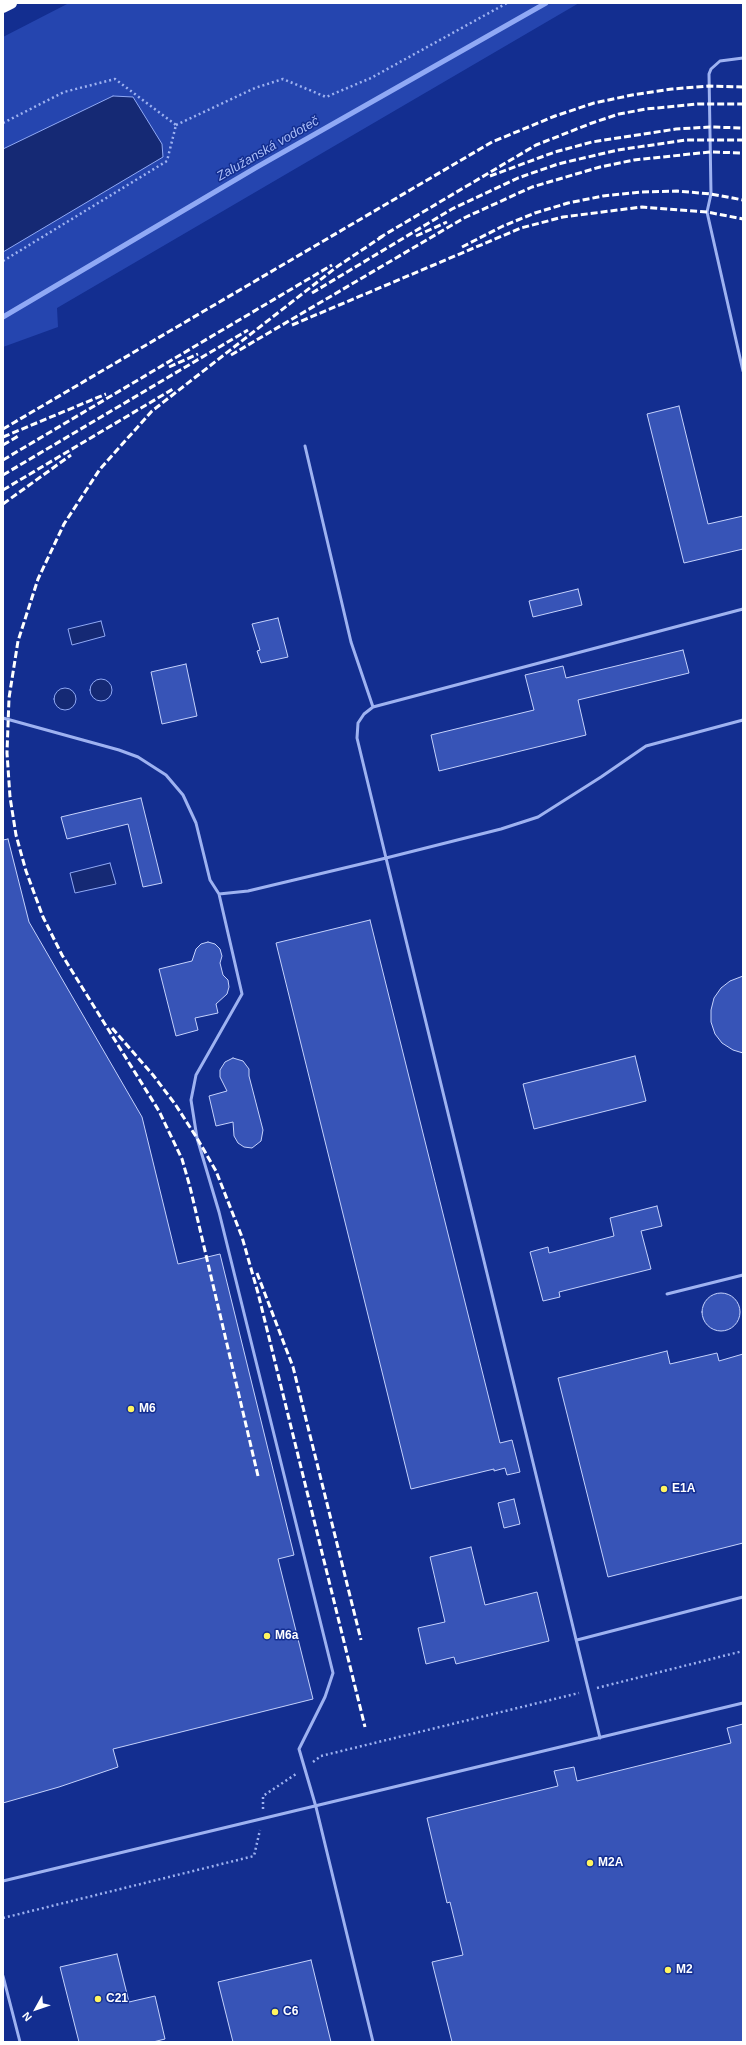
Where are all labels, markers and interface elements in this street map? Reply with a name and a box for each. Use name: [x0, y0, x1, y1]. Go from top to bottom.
water label: Zalužanská vodoteč: [214, 113, 322, 185]
place label: M6: [139, 1402, 156, 1416]
marker: M6: [126, 1404, 136, 1414]
place label: E1A: [672, 1482, 695, 1496]
marker: E1A: [659, 1484, 669, 1494]
place label: M6a: [275, 1629, 298, 1643]
marker: M6a: [262, 1631, 272, 1641]
place label: M2A: [598, 1856, 623, 1870]
marker: M2A: [585, 1858, 595, 1868]
place label: M2: [676, 1963, 693, 1977]
marker: M2: [663, 1965, 673, 1975]
north arrow: [16, 1989, 56, 2029]
place label: C21: [106, 1992, 128, 2006]
marker: C21: [93, 1994, 103, 2004]
place label: C6: [283, 2005, 298, 2019]
marker: C6: [270, 2007, 280, 2017]
text: N: [20, 2010, 34, 2024]

